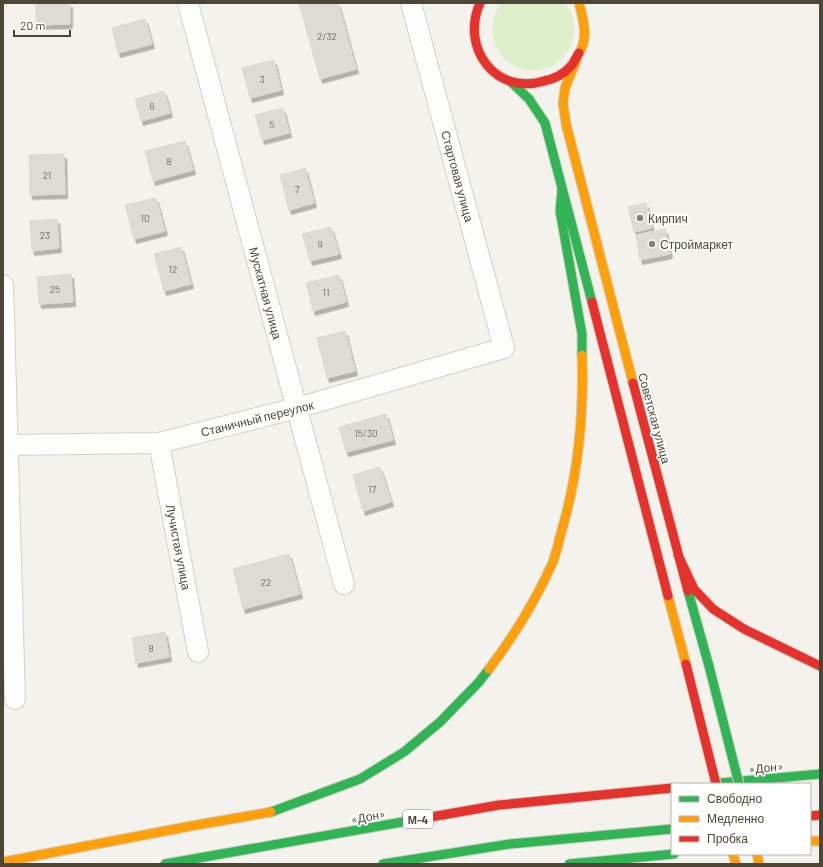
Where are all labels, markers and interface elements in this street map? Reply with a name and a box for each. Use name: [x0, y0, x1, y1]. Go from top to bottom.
scale bar: [14, 12, 70, 38]
text: 20 m: [20, 18, 46, 32]
house number: 2/32: [317, 30, 337, 42]
house number: 3: [259, 73, 265, 85]
house number: 6: [149, 100, 155, 112]
house number: 5: [269, 118, 275, 130]
street label: Стартовая улица: [438, 129, 477, 224]
house number: 8: [166, 155, 172, 167]
house number: 21: [43, 169, 51, 181]
house number: 7: [295, 183, 300, 195]
place label: Кирпич: [648, 211, 688, 226]
house number: 10: [140, 212, 150, 224]
marker: Кирпич: [635, 213, 645, 223]
house number: 23: [40, 229, 50, 241]
place label: Строймаркет: [660, 237, 733, 252]
house number: 9: [317, 238, 323, 250]
marker: Строймаркет: [647, 239, 657, 249]
street label: Мускатная улица: [246, 245, 285, 341]
house number: 12: [169, 263, 177, 275]
house number: 25: [50, 283, 60, 295]
house number: 11: [322, 286, 330, 298]
street label: Советская улица: [635, 371, 674, 465]
street label: Станичный переулок: [199, 397, 316, 440]
house number: 15/30: [354, 427, 378, 439]
house number: 17: [368, 483, 376, 495]
street label: Лучистая улица: [163, 503, 194, 591]
house number: 22: [261, 576, 271, 588]
house number: 8: [148, 642, 154, 654]
street label: «Дон»: [748, 759, 784, 776]
legend: [671, 783, 811, 855]
text: Свободно: [707, 791, 762, 806]
street label: «Дон»: [350, 806, 386, 827]
road number: М-4: [403, 810, 433, 828]
text: Медленно: [707, 811, 764, 826]
text: Пробка: [707, 831, 748, 846]

